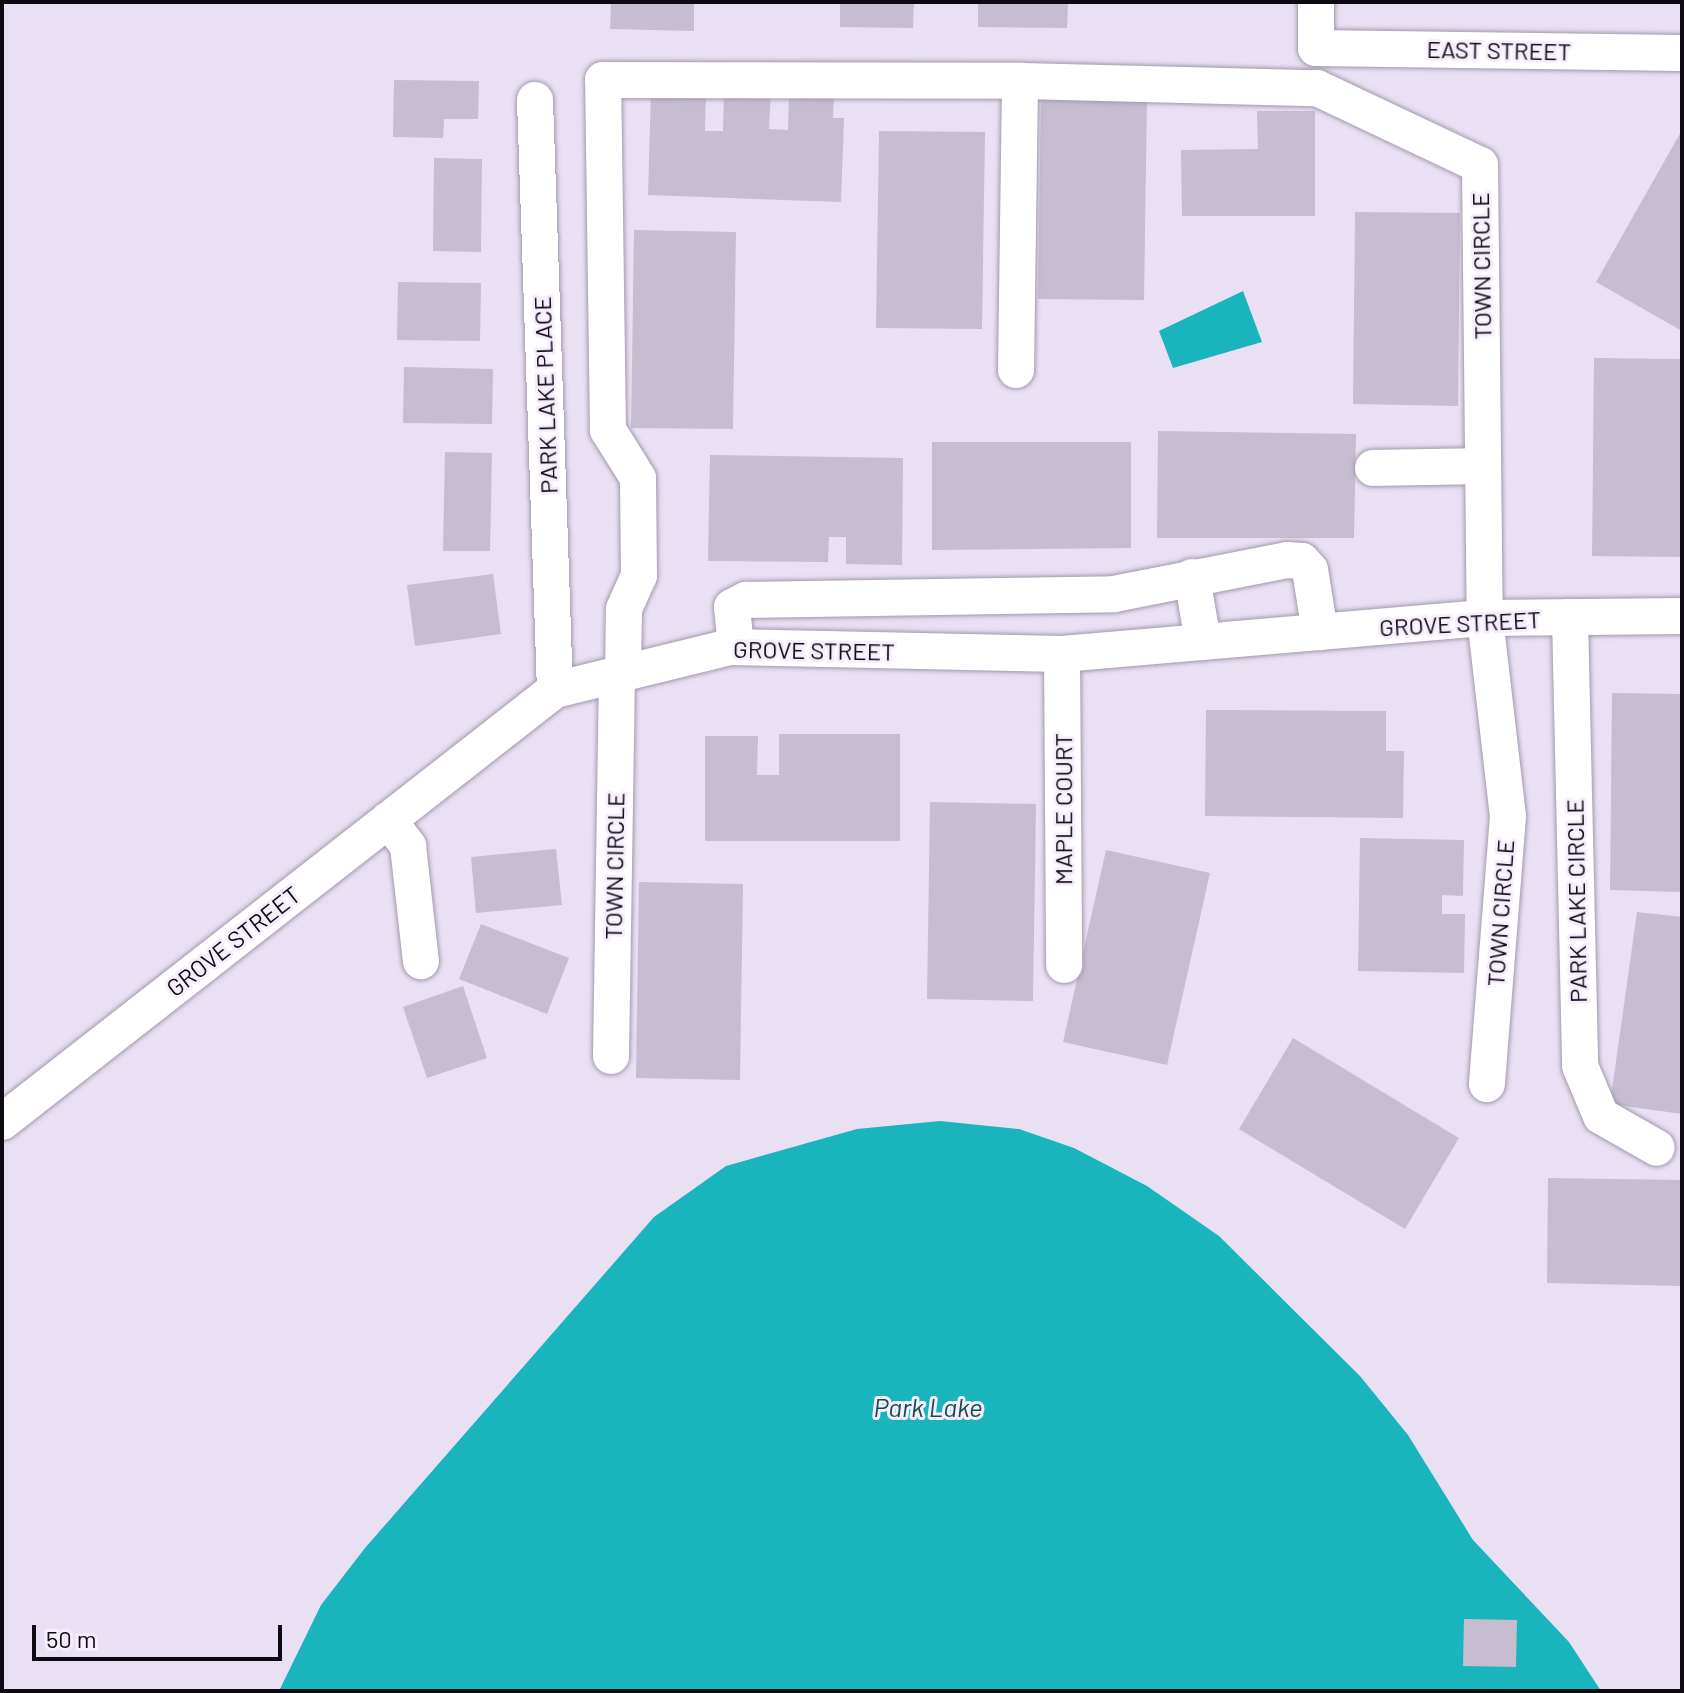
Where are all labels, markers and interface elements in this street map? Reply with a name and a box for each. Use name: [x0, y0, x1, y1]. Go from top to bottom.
street label: EAST STREET: [1426, 34, 1572, 66]
street label: TOWN CIRCLE: [1465, 192, 1497, 340]
street label: PARK LAKE PLACE: [527, 296, 563, 494]
street label: GROVE STREET: [1378, 604, 1542, 642]
street label: GROVE STREET: [733, 634, 895, 666]
street label: MAPLE COURT: [1049, 733, 1077, 885]
street label: TOWN CIRCLE: [598, 792, 630, 940]
street label: PARK LAKE CIRCLE: [1560, 799, 1592, 1003]
street label: TOWN CIRCLE: [1481, 839, 1519, 987]
street label: GROVE STREET: [160, 880, 306, 1002]
water label: Park Lake: [874, 1391, 982, 1423]
scale bar: [36, 1609, 286, 1659]
text: 50 m: [46, 1624, 97, 1653]

